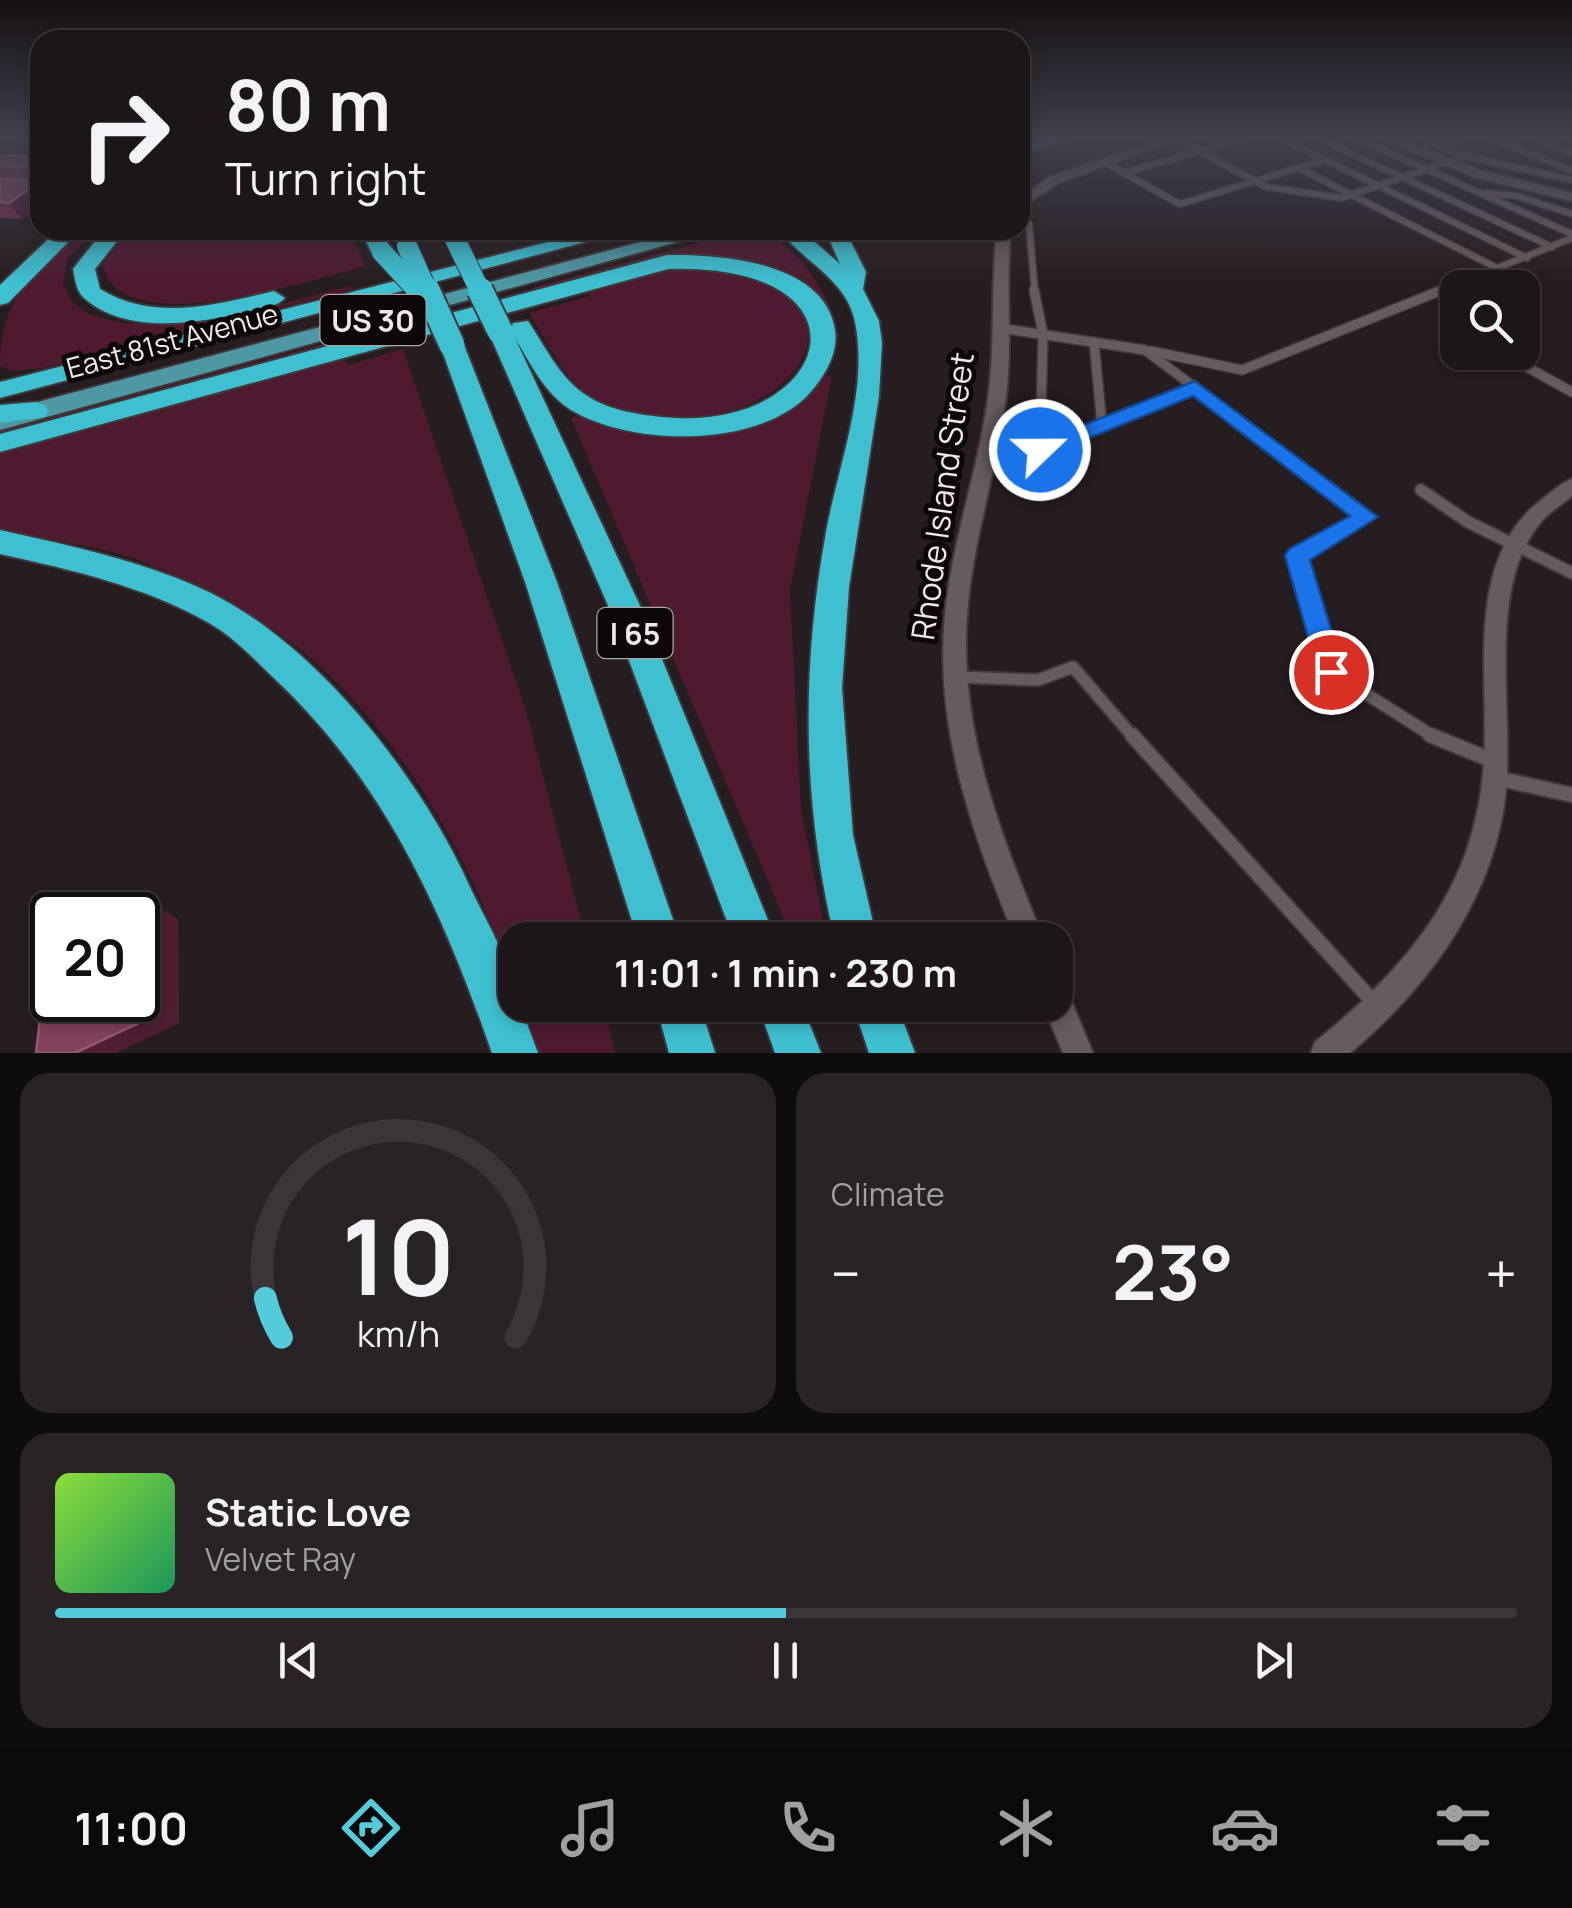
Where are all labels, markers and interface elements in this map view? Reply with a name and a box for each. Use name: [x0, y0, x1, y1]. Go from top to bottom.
text: 80 m: [225, 56, 391, 152]
icon: right: [60, 70, 190, 200]
text: Turn right: [225, 147, 426, 209]
map controls: [1440, 270, 1540, 370]
button: search: [1440, 270, 1540, 370]
street label: East 81st Avenue: [62, 293, 282, 387]
road number: US 30: [320, 295, 426, 345]
street label: Rhode Island Street: [900, 349, 984, 643]
position arrow: [988, 398, 1092, 502]
road number: I 65: [598, 608, 672, 658]
pin: [1289, 630, 1374, 715]
icon: arrive: [1304, 645, 1359, 700]
speed limit sign: 20: [30, 892, 160, 1022]
text: 11:01 · 1 min · 230 m: [614, 946, 957, 998]
text: Climate: [831, 1172, 945, 1216]
text: 10: [341, 1184, 455, 1326]
text: 23°: [1112, 1220, 1234, 1323]
text: −: [831, 1235, 861, 1311]
text: +: [1485, 1235, 1517, 1311]
text: km/h: [356, 1309, 440, 1358]
text: Static Love: [205, 1485, 411, 1537]
text: Velvet Ray: [205, 1537, 356, 1581]
icon: previous: [271, 1633, 326, 1688]
icon: pause: [758, 1633, 813, 1688]
icon: next: [1246, 1633, 1301, 1688]
icon: directions: [336, 1793, 406, 1863]
icon: music: [555, 1793, 625, 1863]
icon: phone: [773, 1793, 843, 1863]
icon: climate: [991, 1793, 1061, 1863]
icon: car: [1210, 1793, 1280, 1863]
icon: filters: [1428, 1793, 1498, 1863]
text: 11:00: [74, 1797, 188, 1859]

